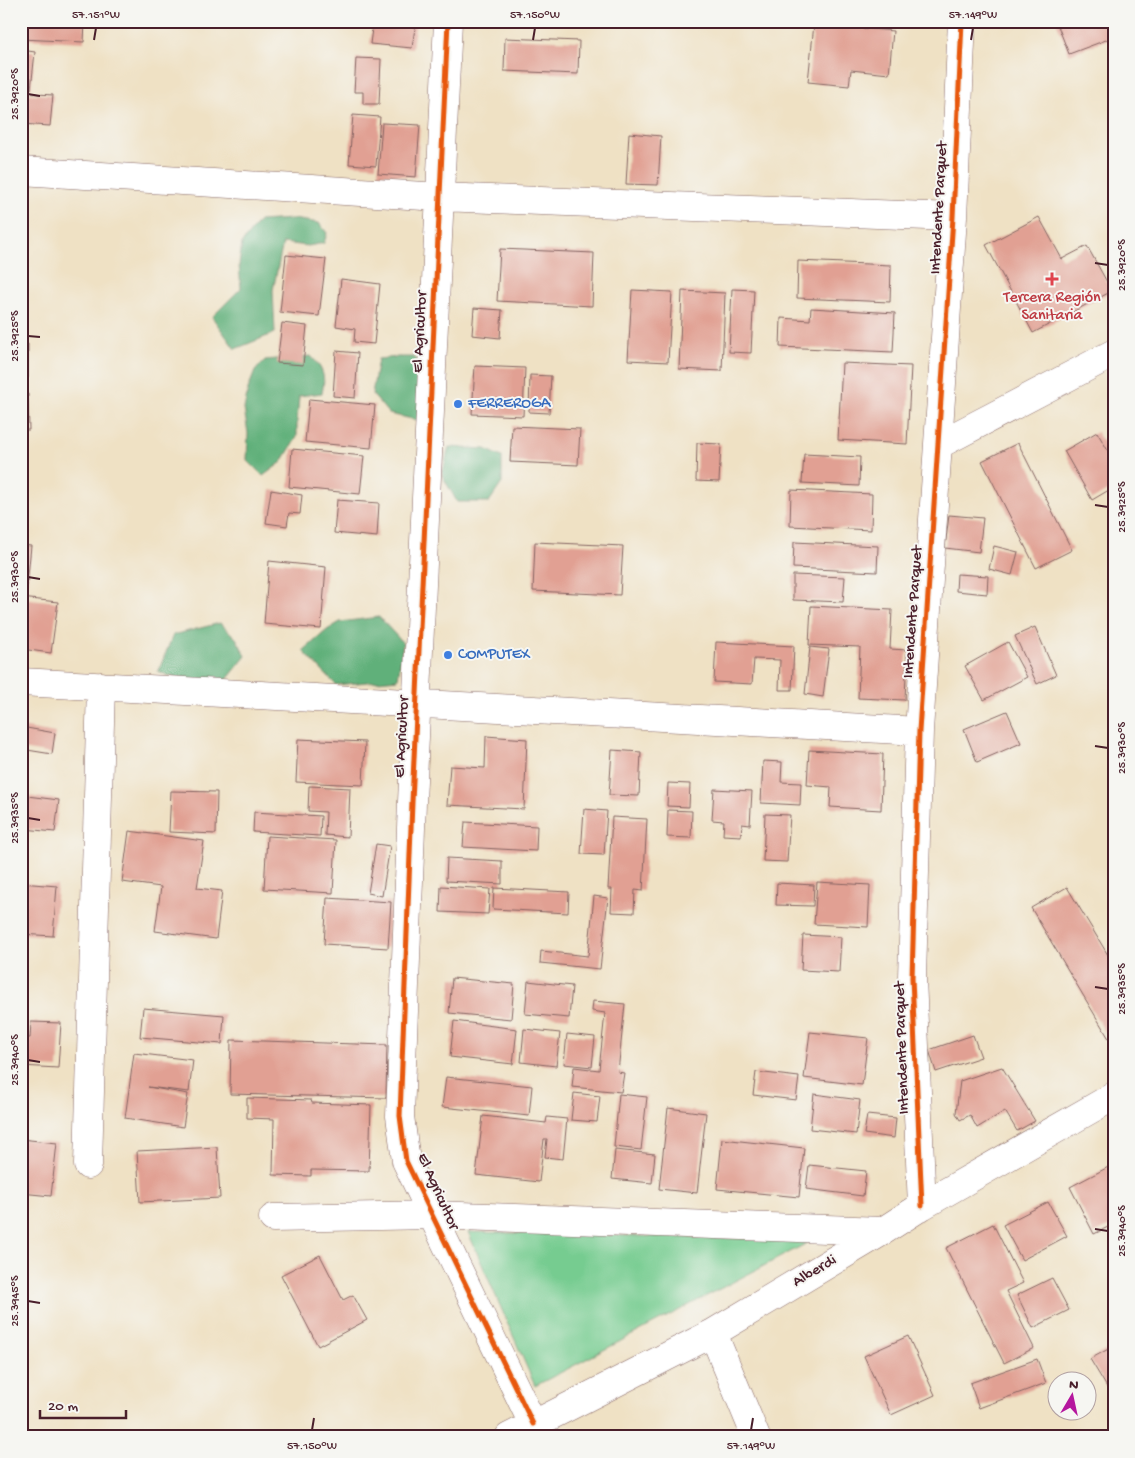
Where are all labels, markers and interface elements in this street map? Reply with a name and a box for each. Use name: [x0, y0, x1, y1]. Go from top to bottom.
text: 57.151°W: [72, 9, 120, 23]
text: 57.150°W: [510, 9, 560, 23]
text: 57.149°W: [949, 9, 997, 23]
text: 25.3920°S: [9, 68, 23, 120]
street label: Intendente Parquet: [927, 140, 953, 275]
text: 25.3920°S: [1116, 239, 1130, 291]
marker: Tercera Región Sanitaria: [1045, 272, 1059, 286]
street label: El Agricultor: [409, 289, 433, 373]
place label: Tercera Región Sanitaria: [1002, 289, 1101, 326]
text: 25.3925°S: [9, 310, 23, 362]
place label: FERREROGA: [467, 395, 552, 414]
marker: FERREROGA: [452, 398, 464, 410]
text: 25.3925°S: [1116, 481, 1130, 533]
street label: Intendente Parquet: [900, 544, 928, 679]
text: 25.3930°S: [9, 550, 23, 603]
place label: COMPUTEX: [458, 646, 531, 665]
marker: COMPUTEX: [442, 649, 454, 661]
street label: El Agricultor: [391, 694, 415, 778]
text: 25.3930°S: [1116, 721, 1130, 774]
text: 25.3935°S: [9, 792, 23, 844]
text: 25.3935°S: [1116, 963, 1130, 1015]
street label: Intendente Parquet: [891, 980, 915, 1115]
text: 25.3940°S: [9, 1034, 23, 1086]
street label: El Agricultor: [412, 1151, 463, 1235]
text: 25.3940°S: [1116, 1205, 1130, 1257]
street label: Alberdi: [789, 1251, 841, 1293]
text: 25.3945°S: [9, 1275, 23, 1327]
north arrow: [1048, 1370, 1098, 1420]
text: N: [1068, 1377, 1079, 1395]
scale bar: [40, 1388, 126, 1420]
text: 20 m: [48, 1398, 78, 1416]
text: 57.150°W: [287, 1440, 337, 1454]
text: 57.149°W: [727, 1440, 775, 1454]

